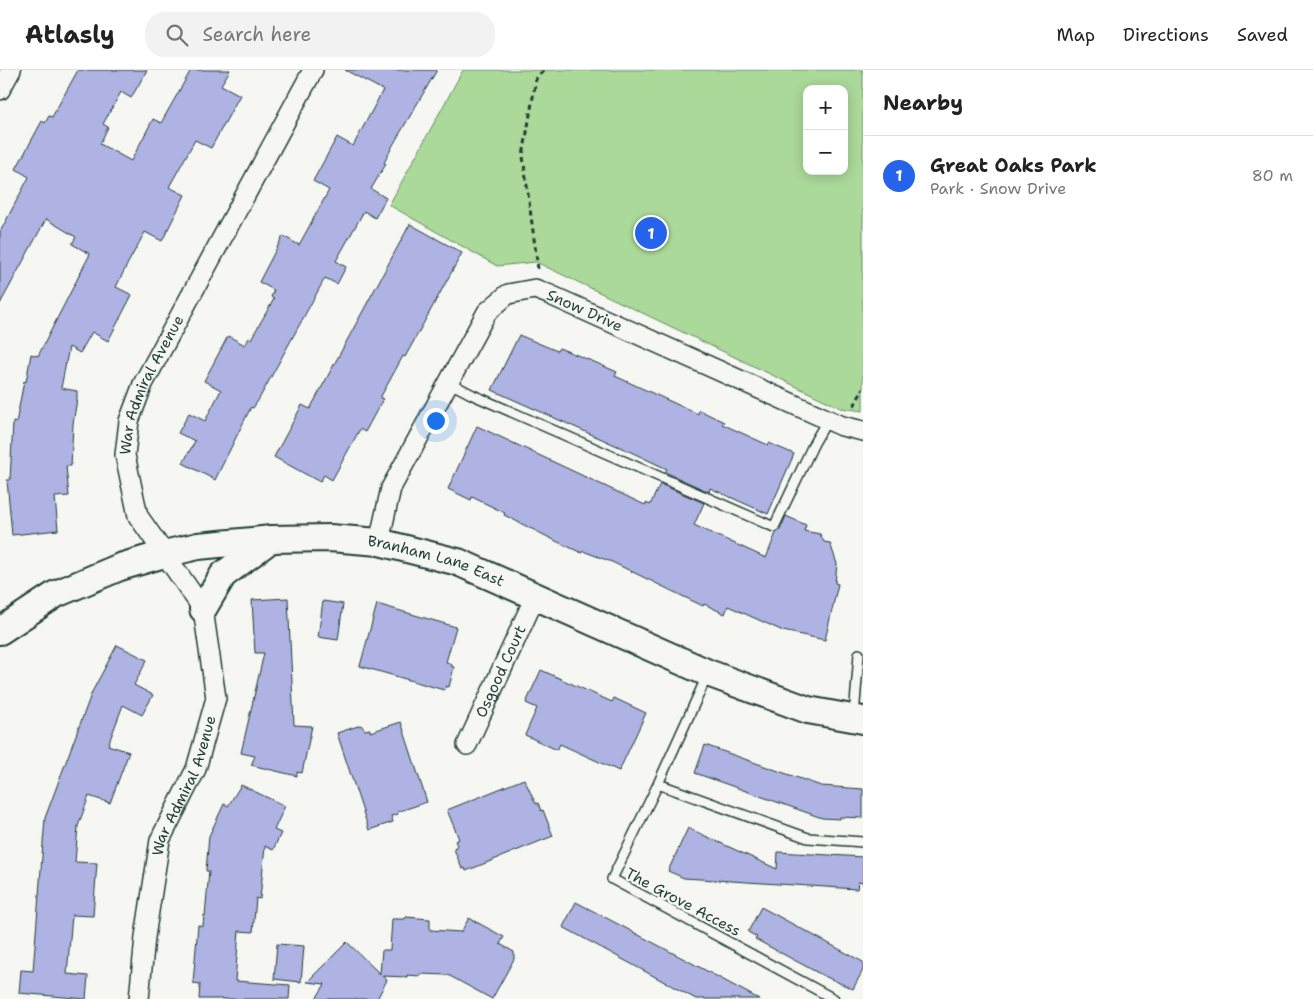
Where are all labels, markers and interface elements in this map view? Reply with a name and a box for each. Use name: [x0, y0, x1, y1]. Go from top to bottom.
search box: [145, 12, 495, 57]
text: Atlasly: [25, 19, 115, 51]
icon: search: [163, 21, 191, 49]
text: Search here: [203, 22, 311, 47]
text: Map: [1057, 23, 1095, 47]
text: Directions: [1123, 23, 1209, 47]
text: Saved: [1237, 23, 1288, 47]
map controls: [803, 85, 848, 175]
button: +: [803, 85, 848, 130]
text: Nearby: [883, 89, 963, 117]
button: −: [803, 130, 848, 175]
text: Great Oaks Park: [930, 153, 1097, 178]
text: 1: [895, 165, 903, 186]
text: 80 m: [1252, 165, 1293, 186]
text: Park · Snow Drive: [930, 178, 1066, 199]
pin: 1: [635, 214, 667, 252]
street label: Snow Drive: [544, 285, 626, 336]
street label: War Admiral Avenue: [115, 312, 188, 456]
your location: [423, 408, 449, 434]
street label: Branham Lane East: [367, 531, 508, 591]
street label: Osgood Court: [471, 622, 531, 721]
street label: War Admiral Avenue: [148, 713, 221, 857]
street label: The Grove Access: [622, 863, 744, 941]

